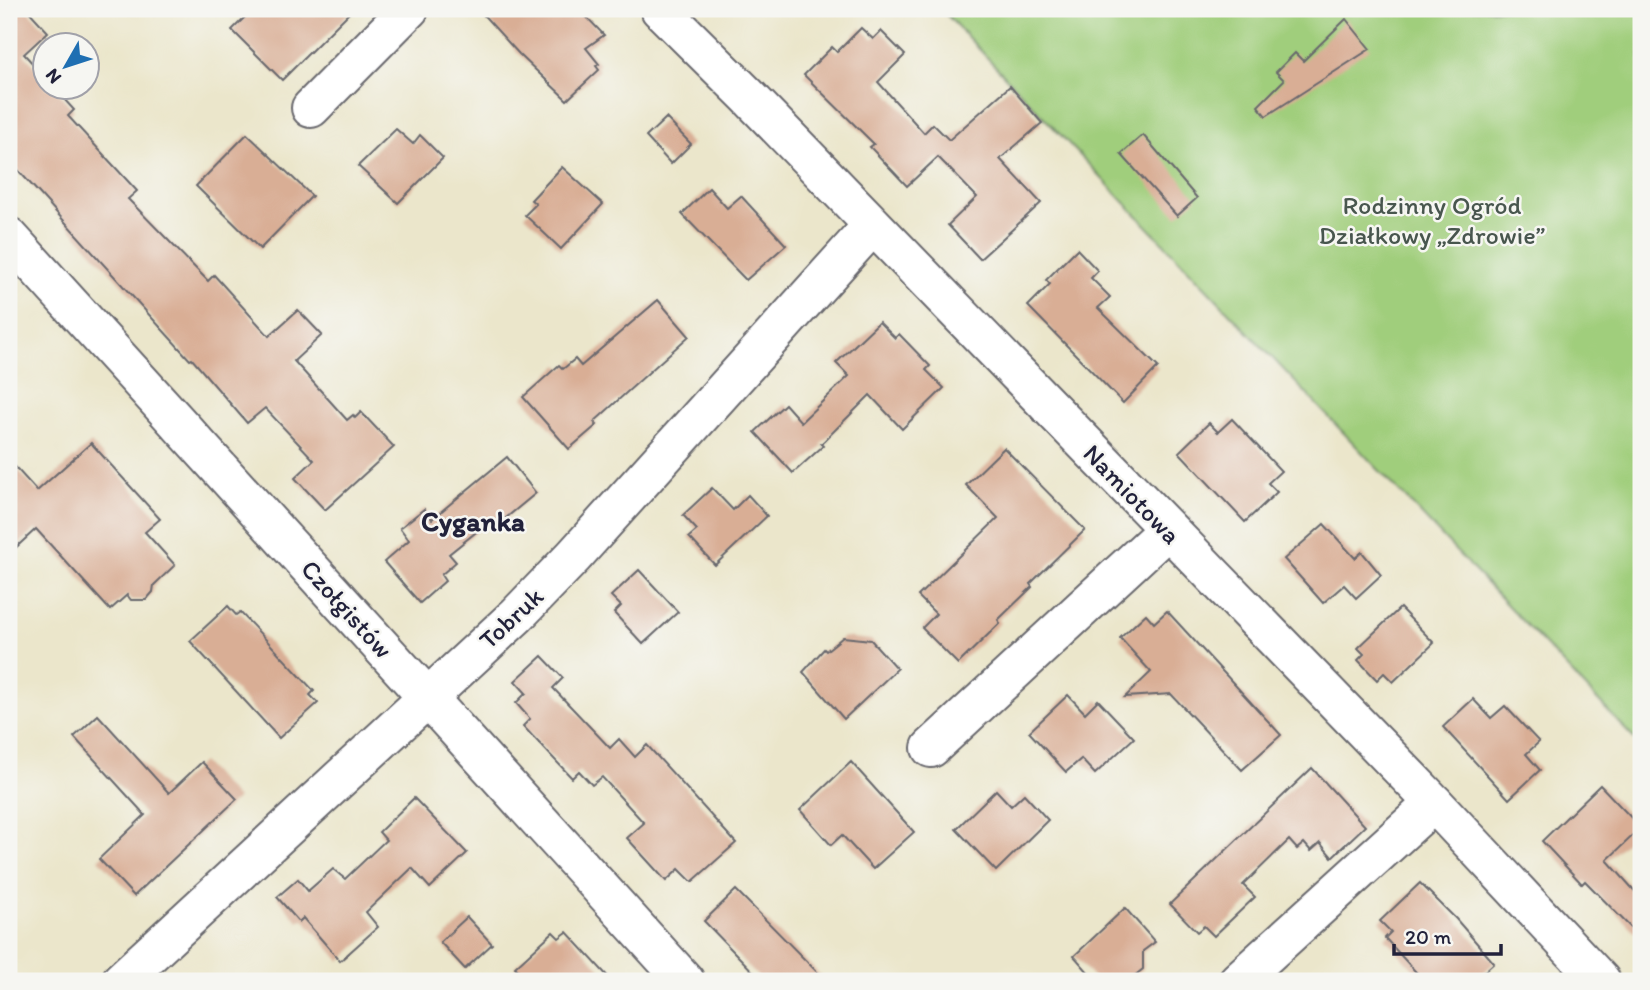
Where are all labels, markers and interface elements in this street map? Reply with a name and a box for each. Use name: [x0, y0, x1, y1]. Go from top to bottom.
north arrow: [32, 32, 102, 102]
text: N: [40, 64, 66, 89]
park label: Rodzinny Ogród Działkowy „Zdrowie”: [1319, 189, 1545, 251]
street label: Namiotowa: [1077, 437, 1188, 551]
district label: Cyganka: [421, 504, 525, 538]
street label: Czołgistów: [294, 553, 400, 665]
street label: Tobruk: [472, 580, 550, 656]
scale bar: [1394, 913, 1501, 957]
text: 20 m: [1405, 924, 1452, 949]

